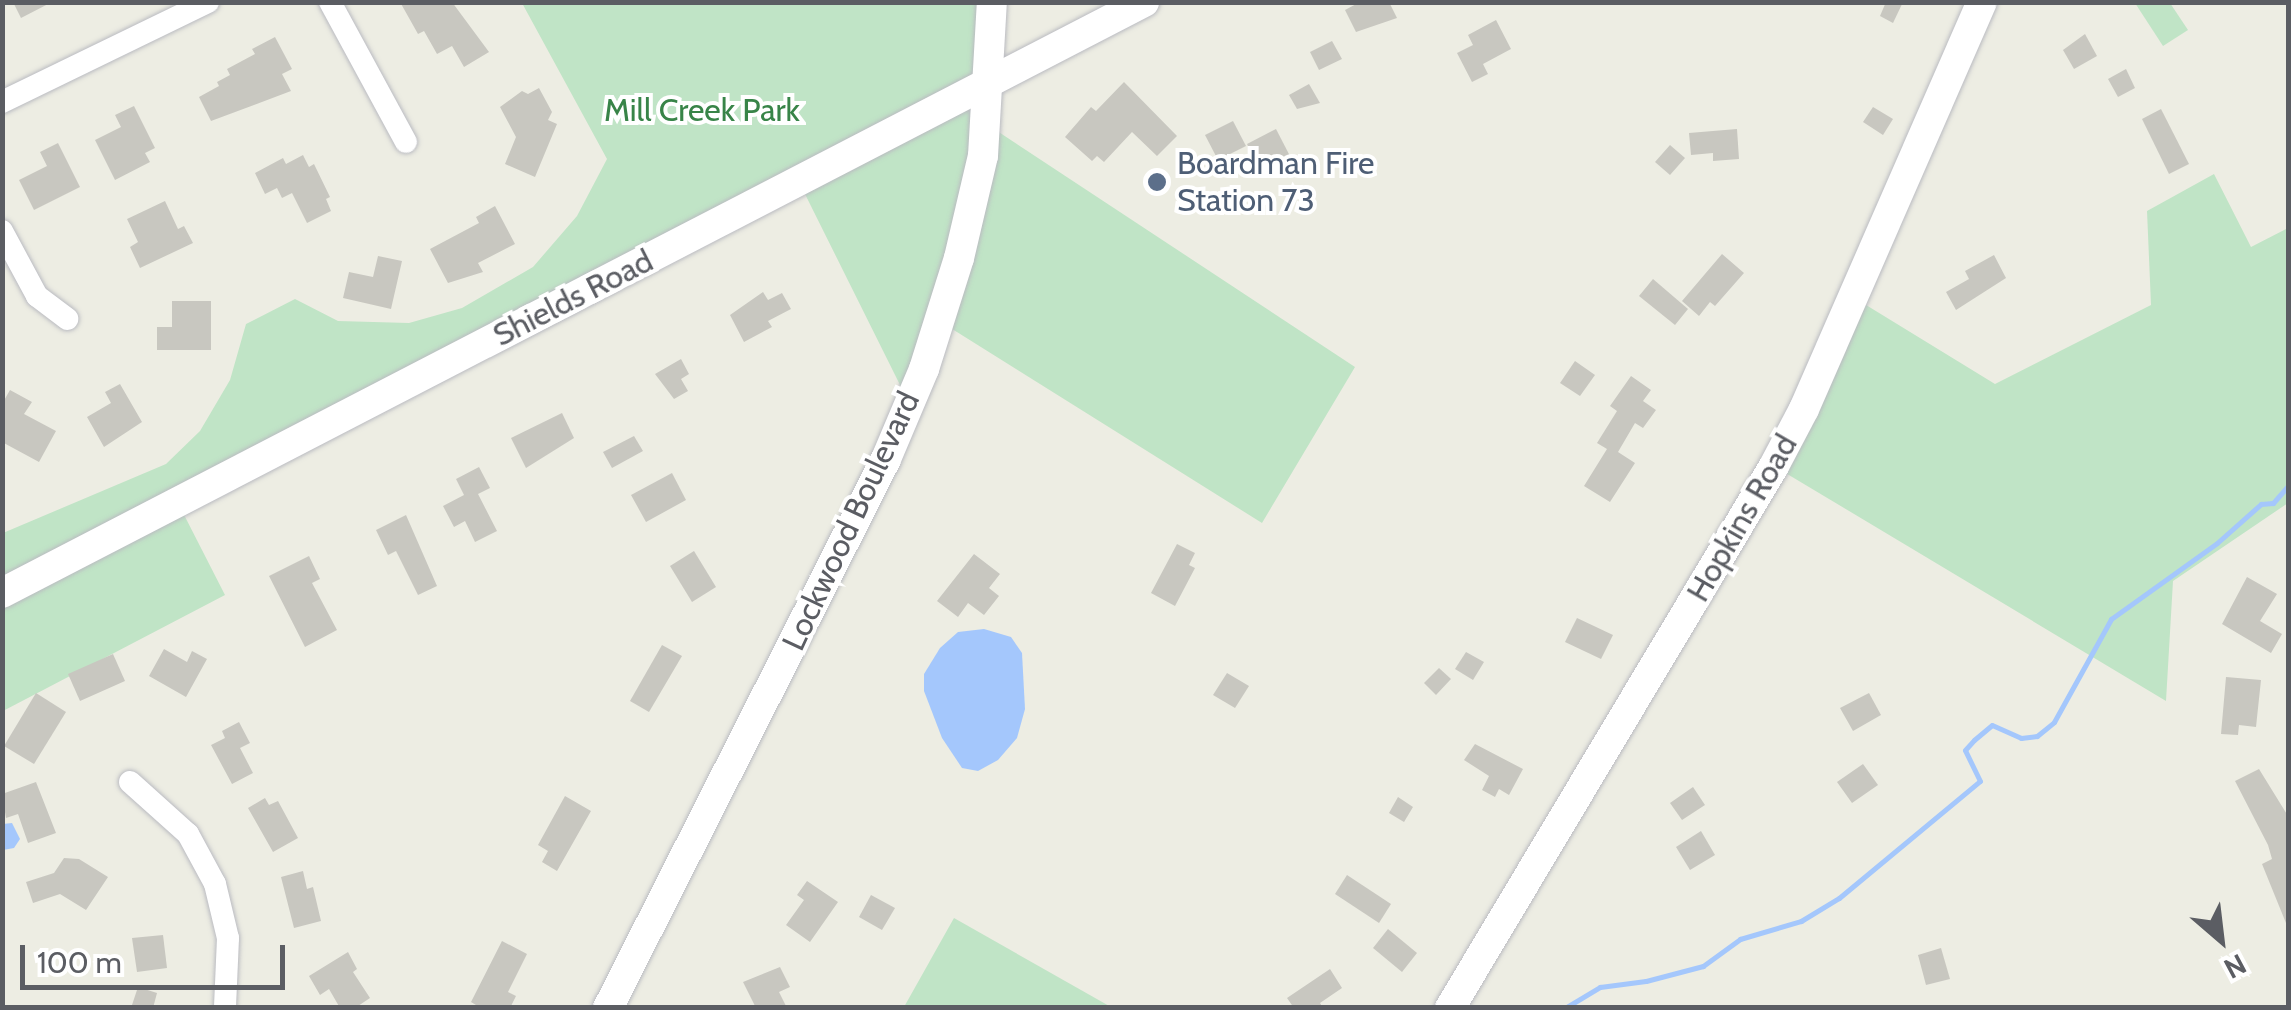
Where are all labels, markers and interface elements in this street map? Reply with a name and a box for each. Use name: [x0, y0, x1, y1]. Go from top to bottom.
park label: Mill Creek Park: [604, 91, 800, 129]
place label: Boardman Fire Station 73: [1177, 145, 1374, 220]
marker: Boardman Fire Station 73: [1146, 171, 1168, 193]
street label: Shields Road: [487, 241, 659, 355]
street label: Lockwood Boulevard: [774, 386, 928, 656]
street label: Hopkins Road: [1679, 428, 1805, 608]
north arrow: [2171, 890, 2271, 990]
scale bar: [25, 925, 290, 987]
text: 100 m: [37, 944, 122, 981]
text: N: [2218, 947, 2252, 986]

